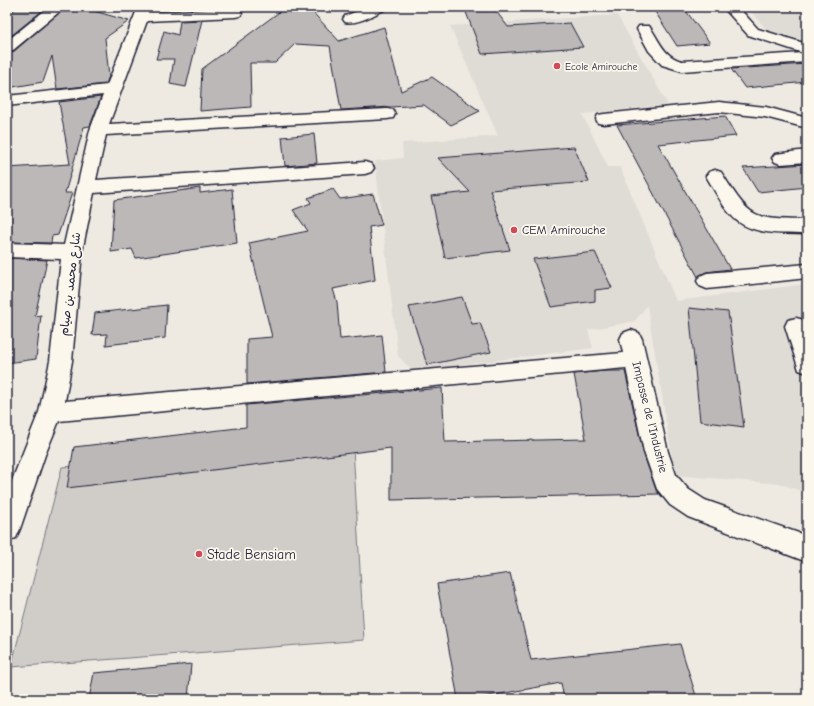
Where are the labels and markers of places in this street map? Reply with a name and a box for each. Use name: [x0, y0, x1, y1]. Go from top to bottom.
marker: Ecole Amirouche: [552, 61, 562, 71]
place label: Ecole Amirouche: [565, 61, 637, 73]
place label: CEM Amirouche: [522, 223, 606, 237]
marker: CEM Amirouche: [509, 225, 519, 235]
place label: Stade Bensiam: [207, 546, 296, 563]
marker: Stade Bensiam: [194, 549, 204, 559]

